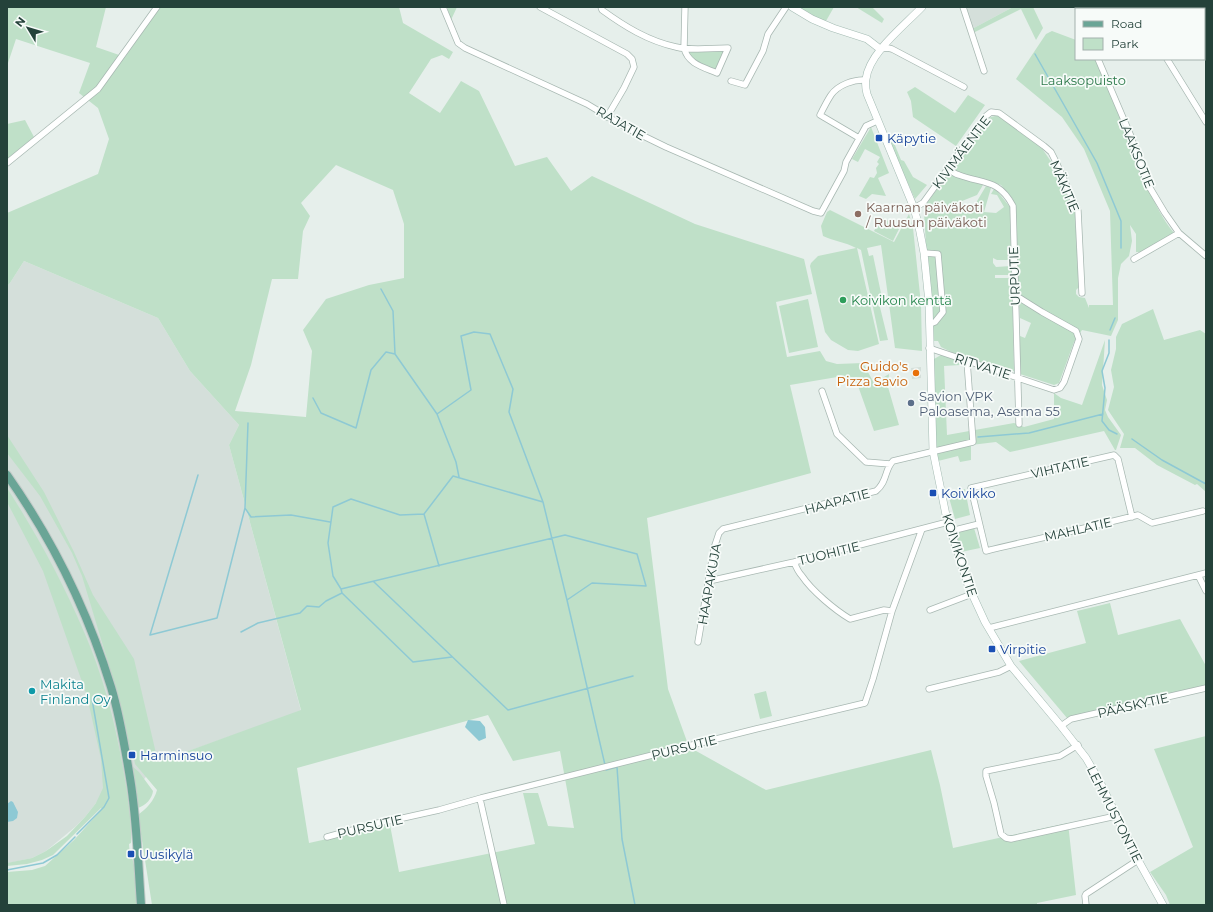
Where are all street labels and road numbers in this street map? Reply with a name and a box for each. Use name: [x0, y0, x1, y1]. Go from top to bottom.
street label: RAJATIE: [594, 103, 648, 143]
street label: KIVIMÄENTIE: [928, 112, 994, 192]
street label: LAAKSOTIE: [1116, 116, 1158, 190]
street label: MÄKITIE: [1047, 158, 1083, 214]
street label: URPUTIE: [1005, 246, 1023, 306]
street label: RITVATIE: [953, 349, 1013, 383]
street label: VIHTATIE: [1029, 453, 1091, 481]
street label: HAAPATIE: [803, 485, 871, 517]
street label: KOIVIKONTIE: [939, 511, 981, 599]
street label: MAHLATIE: [1043, 513, 1113, 545]
street label: TUOHITIE: [796, 538, 862, 568]
street label: HAAPAKUJA: [694, 541, 724, 626]
street label: PÄÄSKYTIE: [1096, 689, 1170, 721]
street label: PURSUTIE: [649, 731, 719, 763]
street label: LEHMUSTONTIE: [1084, 763, 1146, 865]
street label: PURSUTIE: [335, 811, 405, 841]

